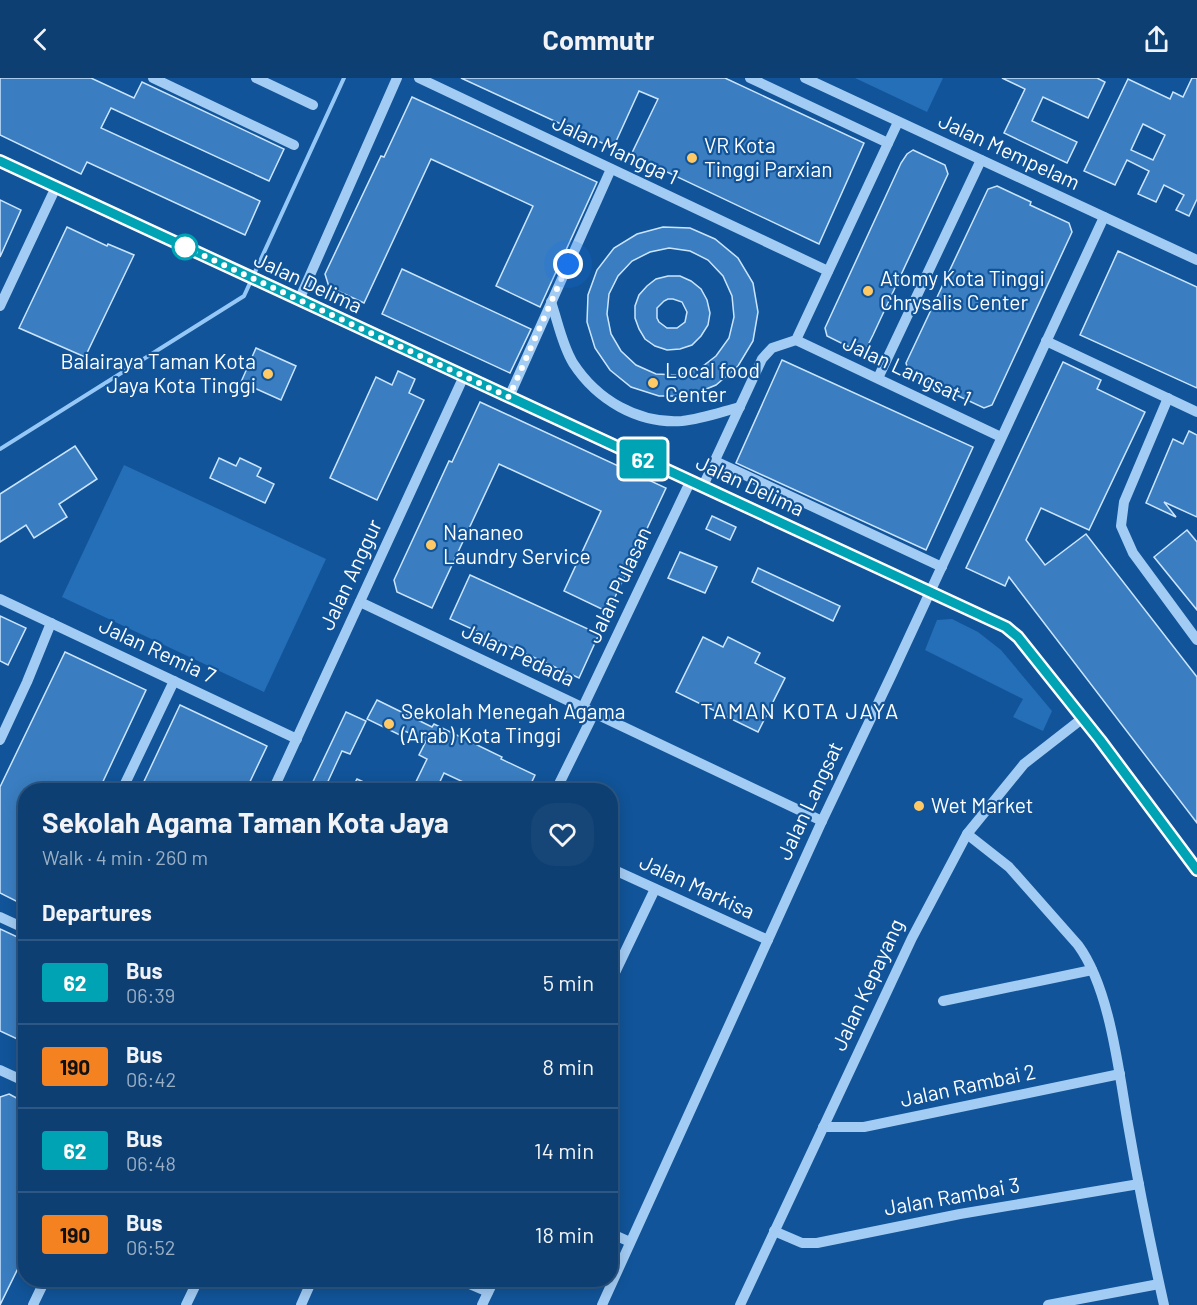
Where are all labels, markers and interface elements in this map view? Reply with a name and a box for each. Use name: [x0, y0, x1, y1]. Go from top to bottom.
icon: back: [24, 23, 57, 56]
text: Commutr: [543, 23, 654, 55]
icon: share: [1140, 23, 1173, 56]
street label: Jalan Mempelam: [935, 107, 1084, 194]
street label: Jalan Mangga 1: [549, 109, 682, 189]
place label: VR Kota Tinggi Parxian: [704, 132, 833, 181]
marker: VR Kota Tinggi Parxian: [685, 151, 699, 165]
unlabelled marker: [172, 234, 198, 260]
street label: Jalan Delima: [251, 246, 367, 318]
your location: [553, 249, 583, 279]
place label: Atomy Kota Tinggi Chrysalis Center: [880, 265, 1045, 314]
marker: Atomy Kota Tinggi Chrysalis Center: [861, 284, 875, 298]
street label: Jalan Langsat 1: [839, 329, 976, 410]
place label: Balairaya Taman Kota Jaya Kota Tinggi: [61, 348, 256, 397]
place label: Local food Center: [665, 357, 760, 406]
marker: Balairaya Taman Kota Jaya Kota Tinggi: [261, 367, 275, 381]
marker: Local food Center: [646, 376, 660, 390]
line badge: 62: [616, 440, 670, 478]
text: 62: [631, 447, 655, 472]
street label: Jalan Delima: [693, 449, 809, 521]
street label: Jalan Anggur: [313, 515, 386, 634]
place label: Nananeo Laundry Service: [443, 519, 591, 568]
street label: Jalan Pulasan: [580, 522, 655, 646]
marker: Nananeo Laundry Service: [424, 538, 438, 552]
street label: Jalan Remia 7: [95, 612, 220, 688]
street label: Jalan Pedada: [458, 617, 579, 691]
district label: TAMAN KOTA JAYA: [700, 697, 900, 723]
place label: Sekolah Menegah Agama (Arab) Kota Tinggi: [400, 698, 626, 747]
marker: Sekolah Menegah Agama (Arab) Kota Tinggi: [382, 717, 396, 731]
street label: Jalan Langsat: [770, 737, 847, 863]
place label: Wet Market: [931, 792, 1034, 817]
marker: Wet Market: [912, 799, 926, 813]
button: heart: [531, 803, 594, 866]
text: Sekolah Agama Taman Kota Jaya: [42, 805, 449, 839]
text: Walk · 4 min · 260 m: [42, 845, 208, 869]
street label: Jalan Markisa: [636, 848, 759, 923]
text: Departures: [42, 899, 152, 925]
street label: Jalan Kepayang: [825, 914, 908, 1054]
text: Bus: [126, 957, 163, 983]
text: 5 min: [543, 969, 594, 995]
text: 62: [63, 970, 87, 995]
text: 06:39: [126, 983, 175, 1007]
text: Bus: [126, 1041, 163, 1067]
text: 8 min: [542, 1053, 594, 1079]
text: 190: [60, 1054, 90, 1079]
street label: Jalan Rambai 2: [898, 1058, 1038, 1111]
text: 06:42: [126, 1067, 176, 1091]
text: Bus: [126, 1125, 163, 1151]
text: 14 min: [534, 1137, 594, 1163]
text: 62: [63, 1138, 87, 1163]
text: 06:48: [126, 1151, 176, 1175]
street label: Jalan Rambai 3: [882, 1171, 1022, 1220]
text: Bus: [126, 1209, 163, 1235]
text: 18 min: [535, 1221, 594, 1247]
text: 190: [60, 1222, 90, 1247]
text: 06:52: [126, 1235, 175, 1259]

